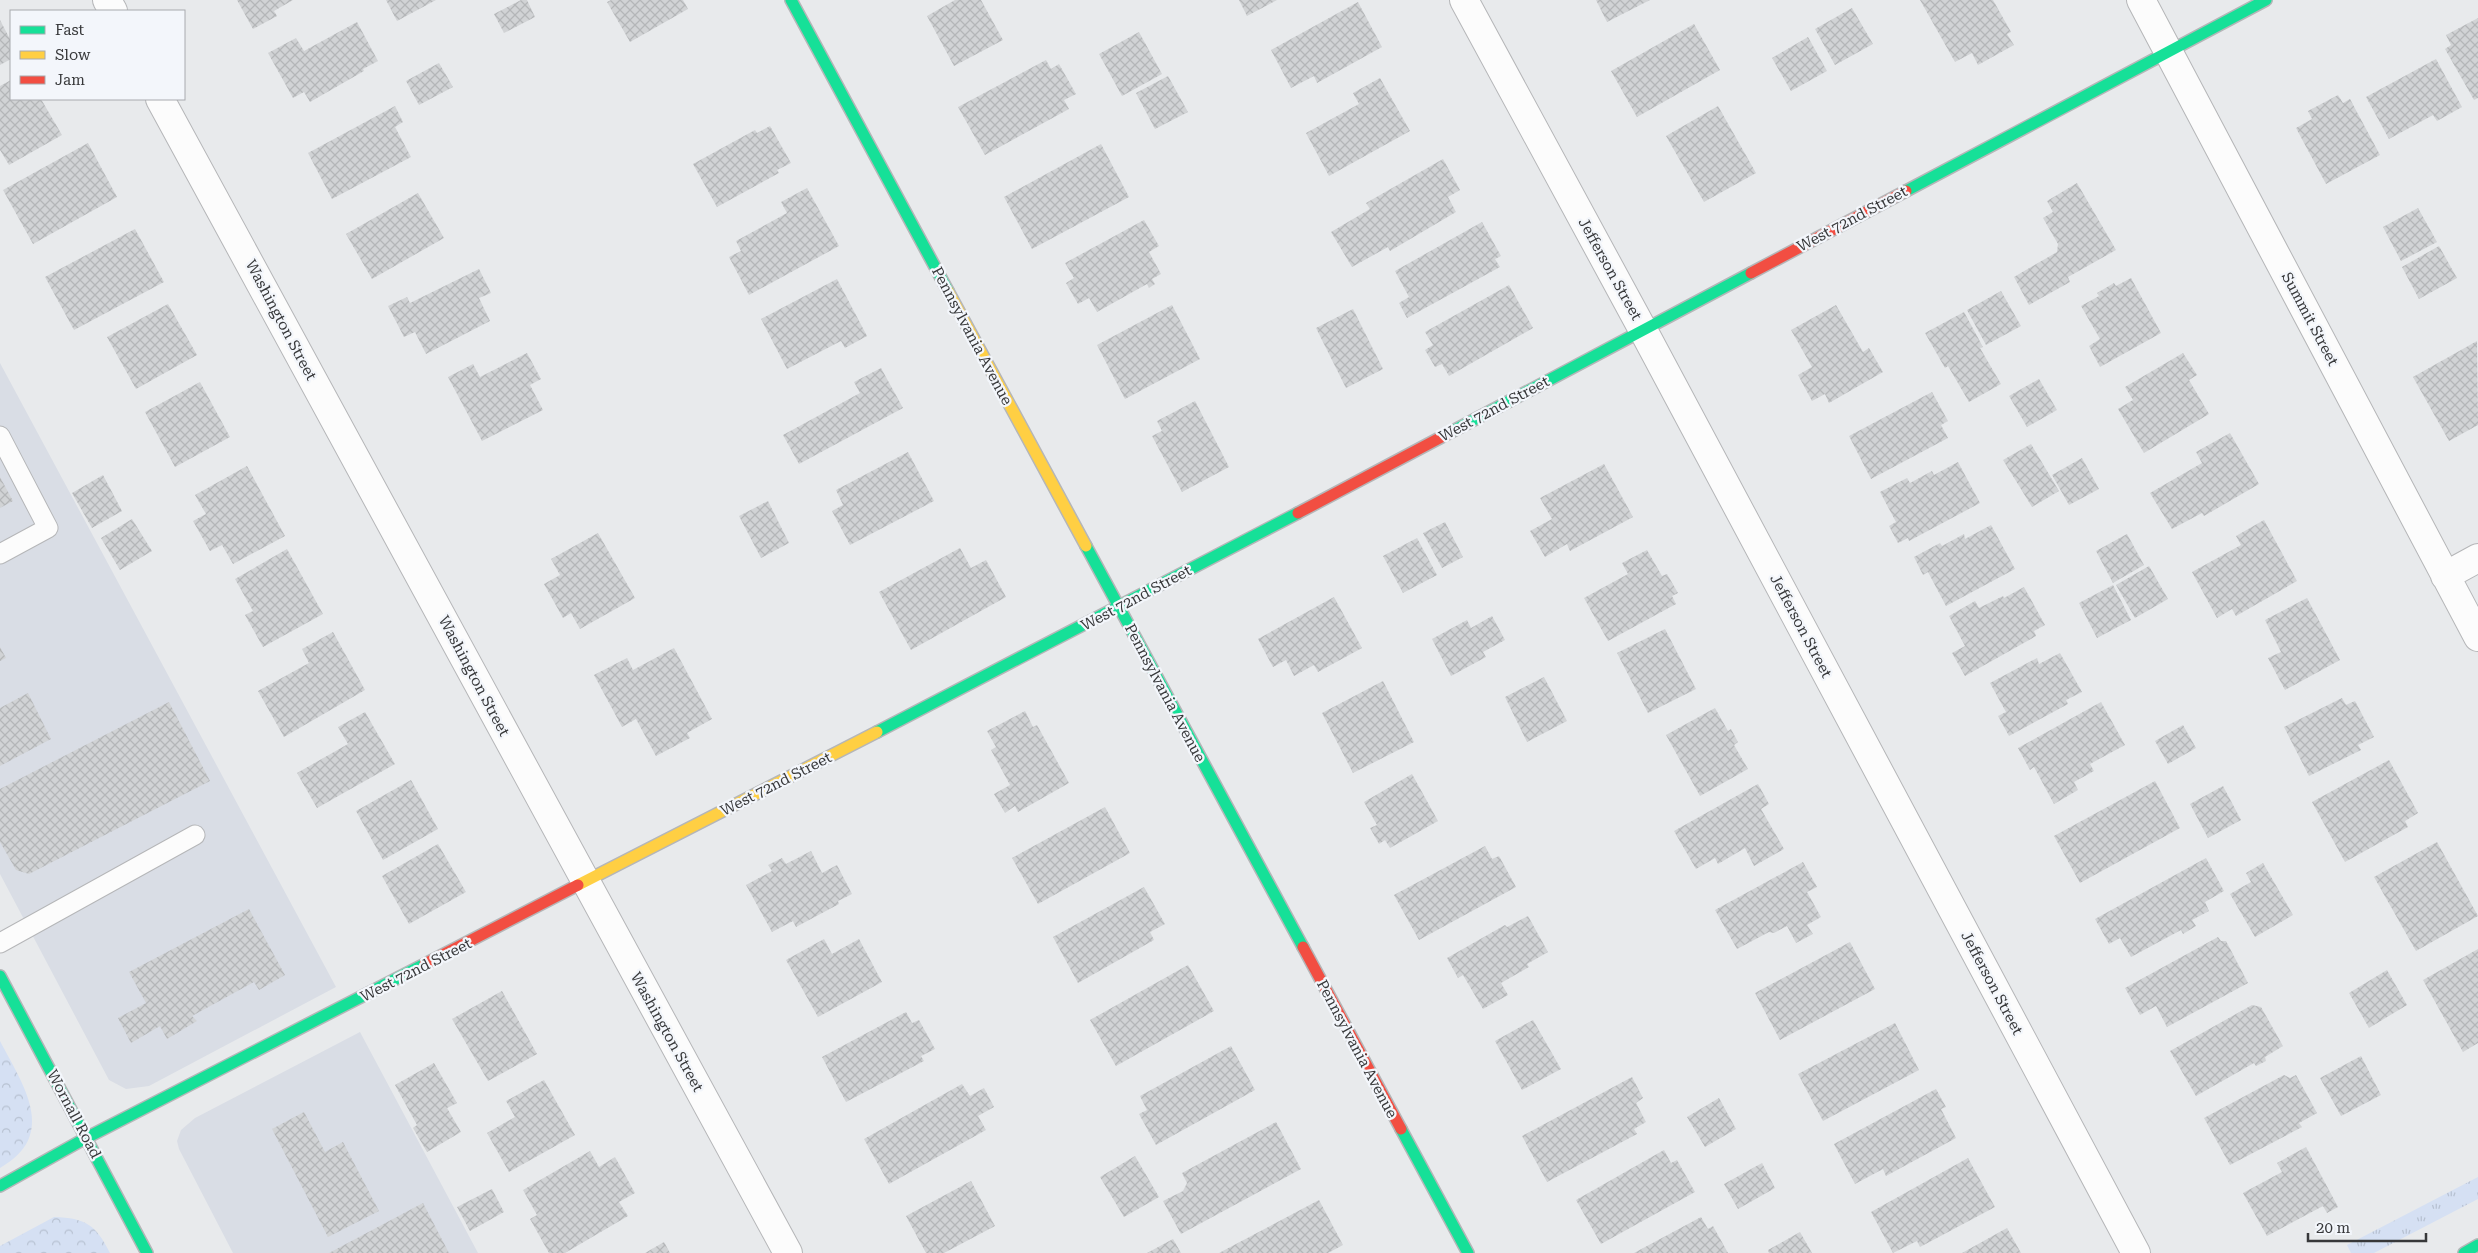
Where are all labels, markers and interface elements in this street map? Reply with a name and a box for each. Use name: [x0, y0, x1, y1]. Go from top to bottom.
legend: [10, 10, 185, 100]
text: Fast: [55, 21, 85, 39]
text: Slow: [55, 46, 91, 64]
text: Jam: [55, 71, 85, 89]
street label: West 72nd Street: [1794, 182, 1911, 256]
street label: Jefferson Street: [1574, 215, 1646, 324]
street label: Washington Street: [242, 257, 321, 384]
street label: Pennsylvania Avenue: [928, 264, 1016, 408]
street label: Summit Street: [2278, 269, 2342, 369]
street label: West 72nd Street: [1436, 372, 1553, 446]
street label: West 72nd Street: [1078, 561, 1195, 635]
street label: Jefferson Street: [1766, 571, 1836, 681]
street label: Washington Street: [435, 613, 514, 740]
street label: Pennsylvania Avenue: [1121, 621, 1209, 765]
street label: West 72nd Street: [717, 748, 835, 820]
street label: Jefferson Street: [1957, 928, 2027, 1038]
street label: West 72nd Street: [357, 934, 475, 1006]
street label: Washington Street: [627, 969, 708, 1095]
street label: Pennsylvania Avenue: [1313, 977, 1401, 1121]
street label: Wornall Road: [43, 1067, 105, 1162]
scale bar: [2308, 1210, 2426, 1242]
text: 20 m: [2316, 1219, 2351, 1237]

